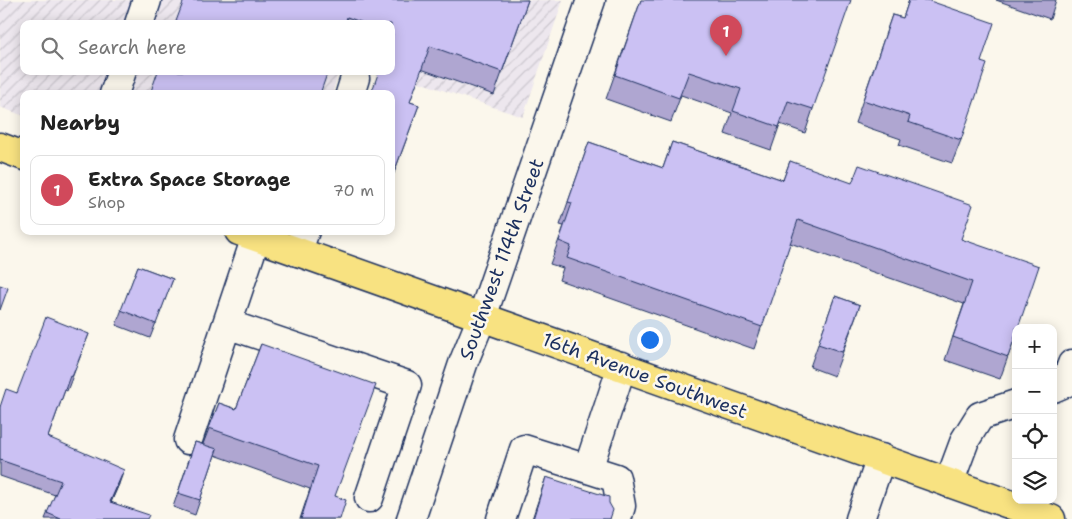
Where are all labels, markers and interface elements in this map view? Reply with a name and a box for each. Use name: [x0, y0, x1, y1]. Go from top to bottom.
pin: 1: [710, 15, 742, 56]
search box: [20, 20, 395, 75]
icon: search: [38, 34, 66, 62]
text: Search here: [78, 35, 187, 60]
text: Nearby: [40, 109, 120, 137]
street label: Southwest 114th Street: [453, 155, 550, 363]
text: Extra Space Storage: [88, 167, 291, 192]
text: 1: [53, 180, 61, 201]
text: 70 m: [333, 180, 374, 201]
text: Shop: [88, 192, 125, 213]
map controls: [1012, 324, 1057, 504]
button: +: [1012, 324, 1057, 369]
street label: 16th Avenue Southwest: [539, 327, 751, 424]
your location: [637, 327, 663, 353]
button: −: [1012, 369, 1057, 414]
button: locate: [1012, 414, 1057, 459]
button: layers: [1012, 459, 1057, 504]

